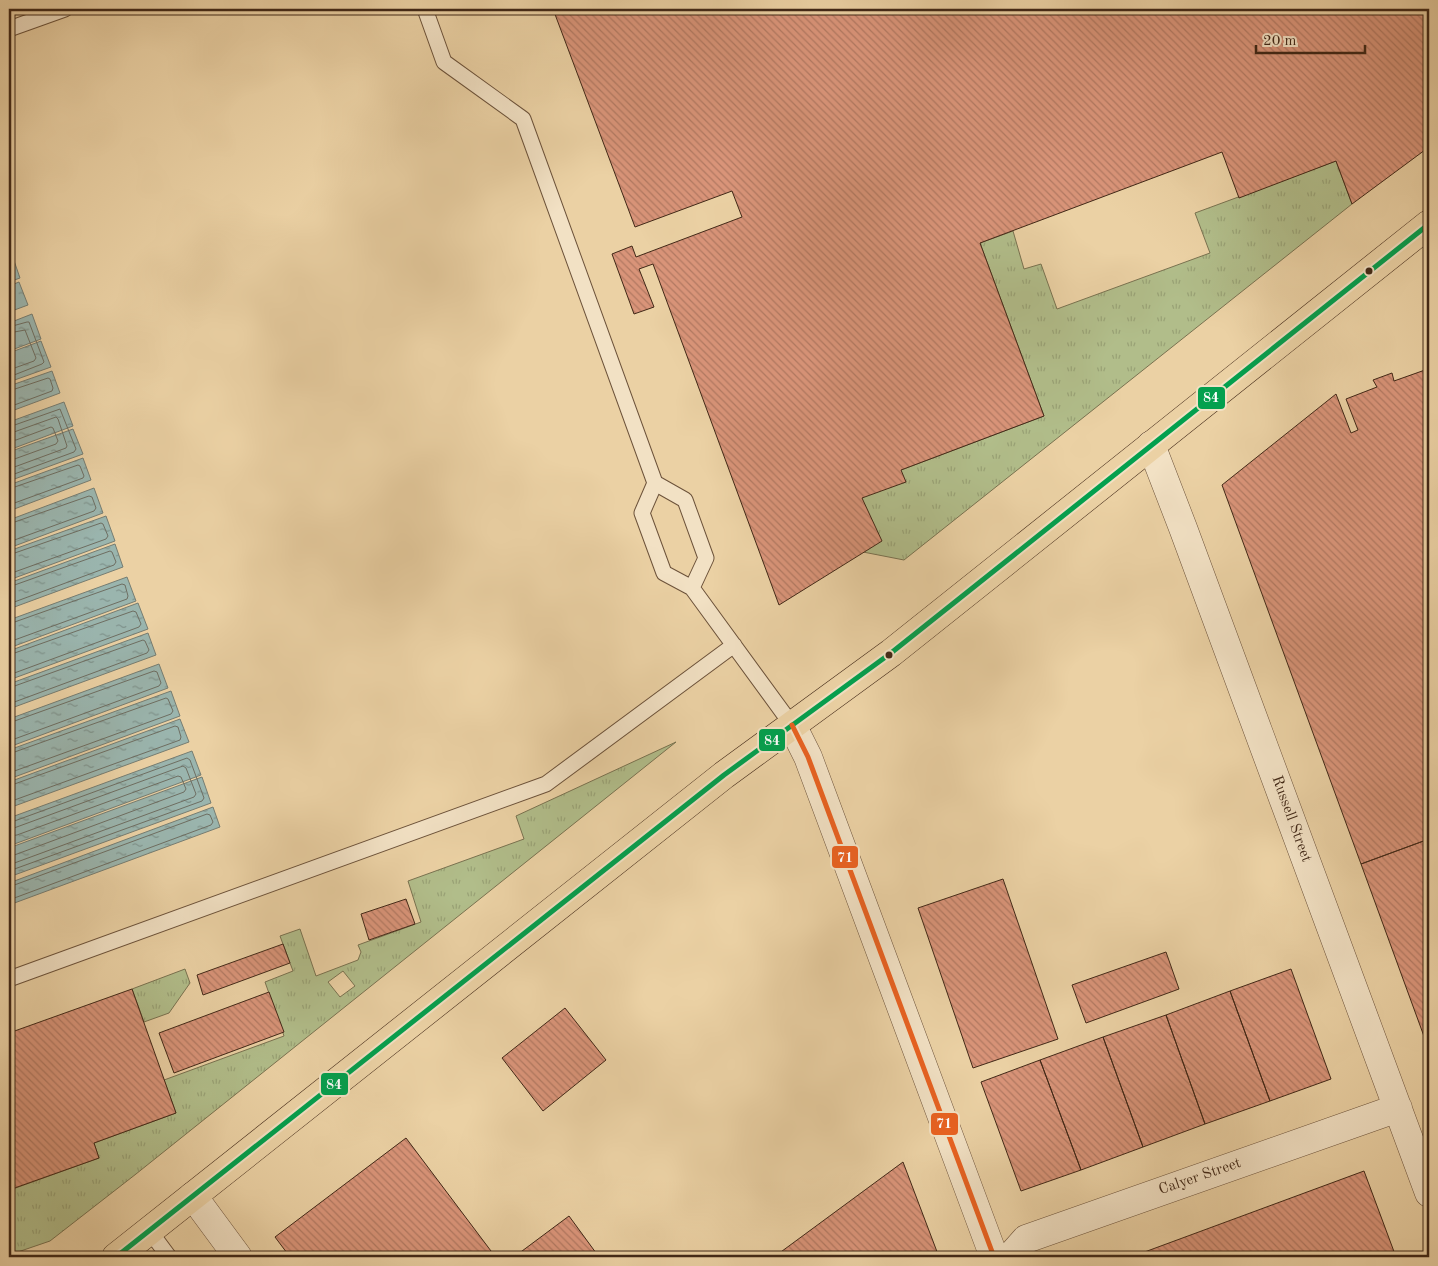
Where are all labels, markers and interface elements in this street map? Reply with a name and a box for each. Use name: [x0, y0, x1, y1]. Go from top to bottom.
scale bar: [1256, 22, 1364, 54]
text: 20 m: [1263, 34, 1297, 49]
unlabelled marker: [1364, 266, 1374, 276]
line badge: 84: [1197, 386, 1226, 410]
text: 84: [1203, 391, 1219, 405]
unlabelled marker: [884, 650, 894, 660]
line badge: 84: [758, 728, 786, 752]
text: 84: [764, 734, 780, 748]
street label: Russell Street: [1268, 774, 1314, 864]
line badge: 71: [831, 845, 859, 869]
text: 71: [837, 851, 853, 865]
line badge: 84: [320, 1072, 349, 1096]
text: 84: [326, 1078, 342, 1092]
line badge: 71: [930, 1112, 959, 1136]
text: 71: [936, 1117, 952, 1131]
street label: Calyer Street: [1157, 1156, 1243, 1198]

